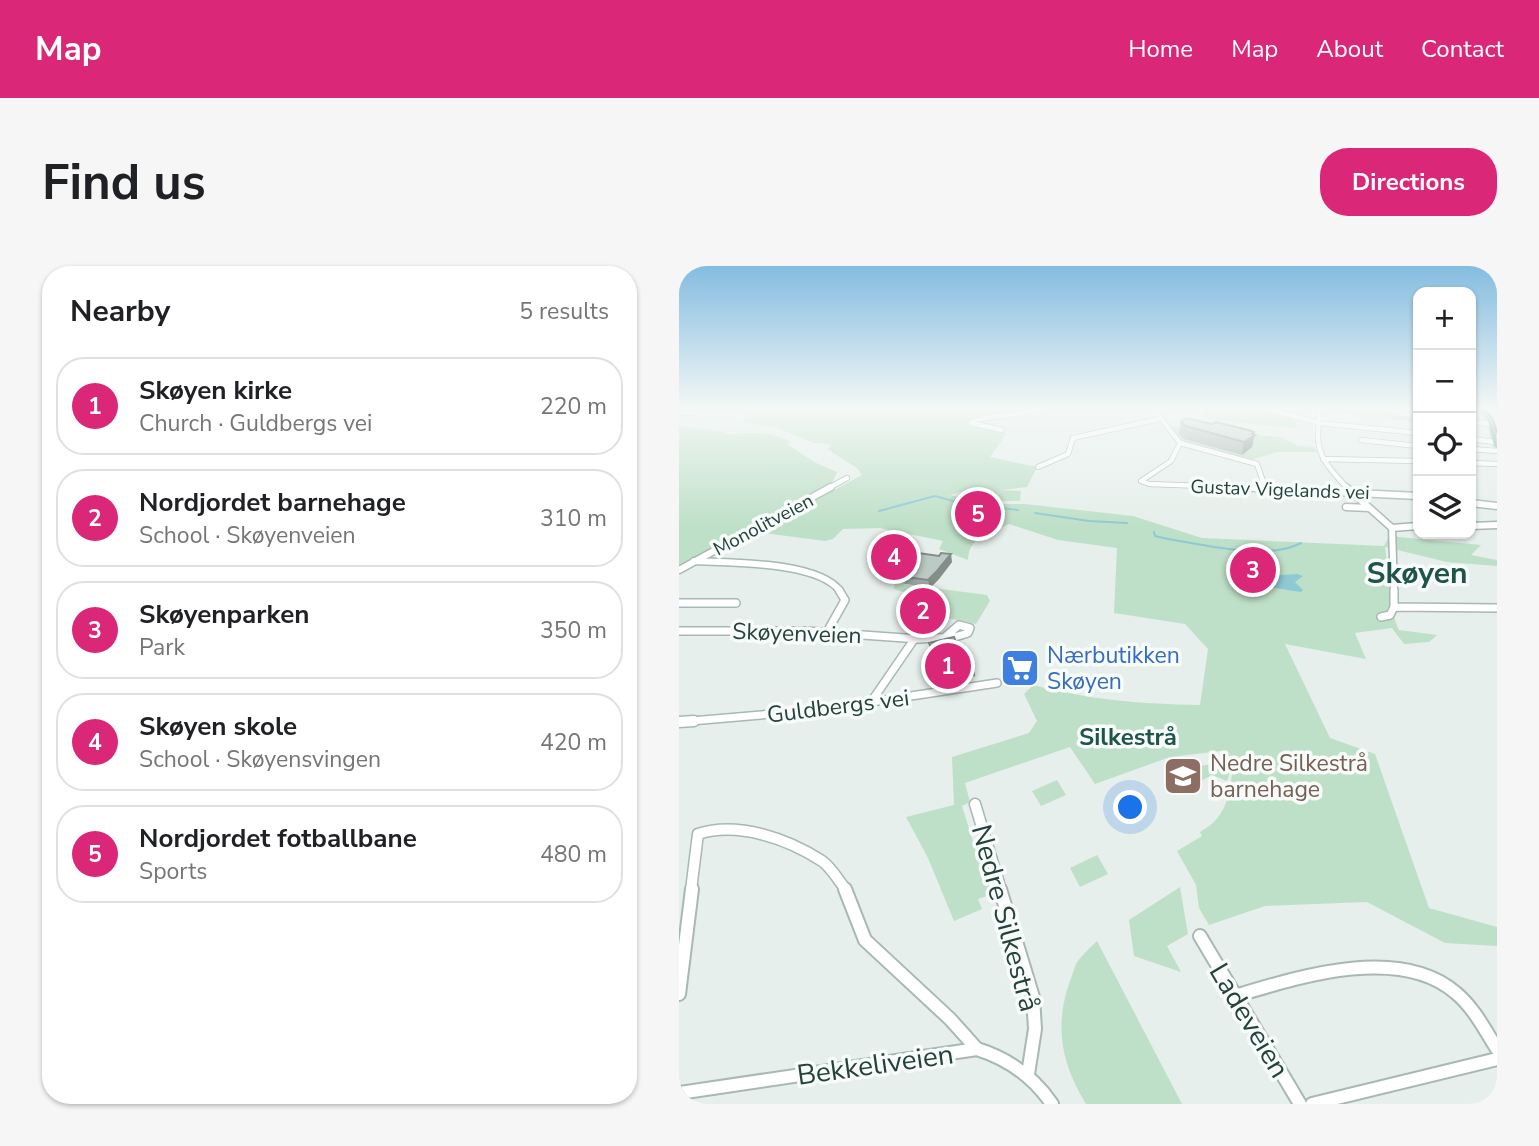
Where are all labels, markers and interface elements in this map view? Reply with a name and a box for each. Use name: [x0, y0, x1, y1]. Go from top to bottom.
text: Map: [35, 27, 102, 72]
text: Home: [1128, 33, 1193, 65]
text: Map: [1231, 33, 1278, 65]
text: About: [1316, 33, 1383, 65]
text: Contact: [1421, 33, 1504, 65]
button: Directions: [1320, 148, 1497, 216]
text: Find us: [42, 149, 206, 216]
map controls: [1413, 287, 1476, 539]
button: +: [1413, 287, 1476, 350]
text: Nearby: [70, 291, 170, 332]
text: 5 results: [519, 296, 609, 327]
button: −: [1413, 350, 1476, 413]
text: Skøyen kirke: [139, 373, 292, 408]
text: 1: [88, 391, 102, 422]
text: 220 m: [540, 391, 607, 422]
text: Church · Guldbergs vei: [139, 408, 372, 439]
button: locate: [1413, 413, 1476, 476]
street label: Gustav Vigelands vei: [1190, 474, 1370, 506]
button: layers: [1413, 476, 1476, 539]
text: Nordjordet barnehage: [139, 485, 406, 520]
street label: Monolitveien: [709, 488, 818, 562]
pin: 5: [955, 488, 1001, 540]
text: 2: [88, 503, 102, 534]
text: 310 m: [540, 503, 607, 534]
text: School · Skøyenveien: [139, 520, 356, 551]
pin: 4: [871, 531, 917, 583]
pin: 3: [1230, 544, 1276, 596]
district label: Skøyen: [1367, 553, 1467, 594]
pin: 2: [900, 585, 946, 637]
text: Skøyenparken: [139, 597, 310, 632]
text: 3: [88, 615, 102, 646]
text: 350 m: [540, 615, 607, 646]
street label: Skøyenveien: [732, 616, 862, 651]
text: Park: [139, 632, 185, 663]
pin: 1: [925, 640, 971, 692]
place label: Nærbutikken Skøyen: [1047, 640, 1180, 697]
supermarket icon: Nærbutikken Skøyen: [999, 647, 1041, 689]
street label: Guldbergs vei: [765, 682, 911, 731]
text: Skøyen skole: [139, 709, 297, 744]
district label: Silkestrå: [1079, 721, 1177, 753]
text: 4: [88, 727, 102, 758]
text: 420 m: [540, 727, 607, 758]
text: School · Skøyensvingen: [139, 744, 381, 775]
place label: Nedre Silkestrå barnehage: [1210, 748, 1368, 805]
school or university icon: Nedre Silkestrå barnehage: [1162, 755, 1204, 797]
your location: [1113, 790, 1147, 824]
street label: Nedre Silkestrå: [962, 820, 1048, 1016]
text: Nordjordet fotballbane: [139, 821, 417, 856]
text: 5: [88, 839, 102, 870]
text: 480 m: [540, 839, 607, 870]
text: Sports: [139, 856, 207, 887]
street label: Ladeveien: [1200, 956, 1298, 1085]
street label: Bekkeliveien: [794, 1035, 956, 1095]

